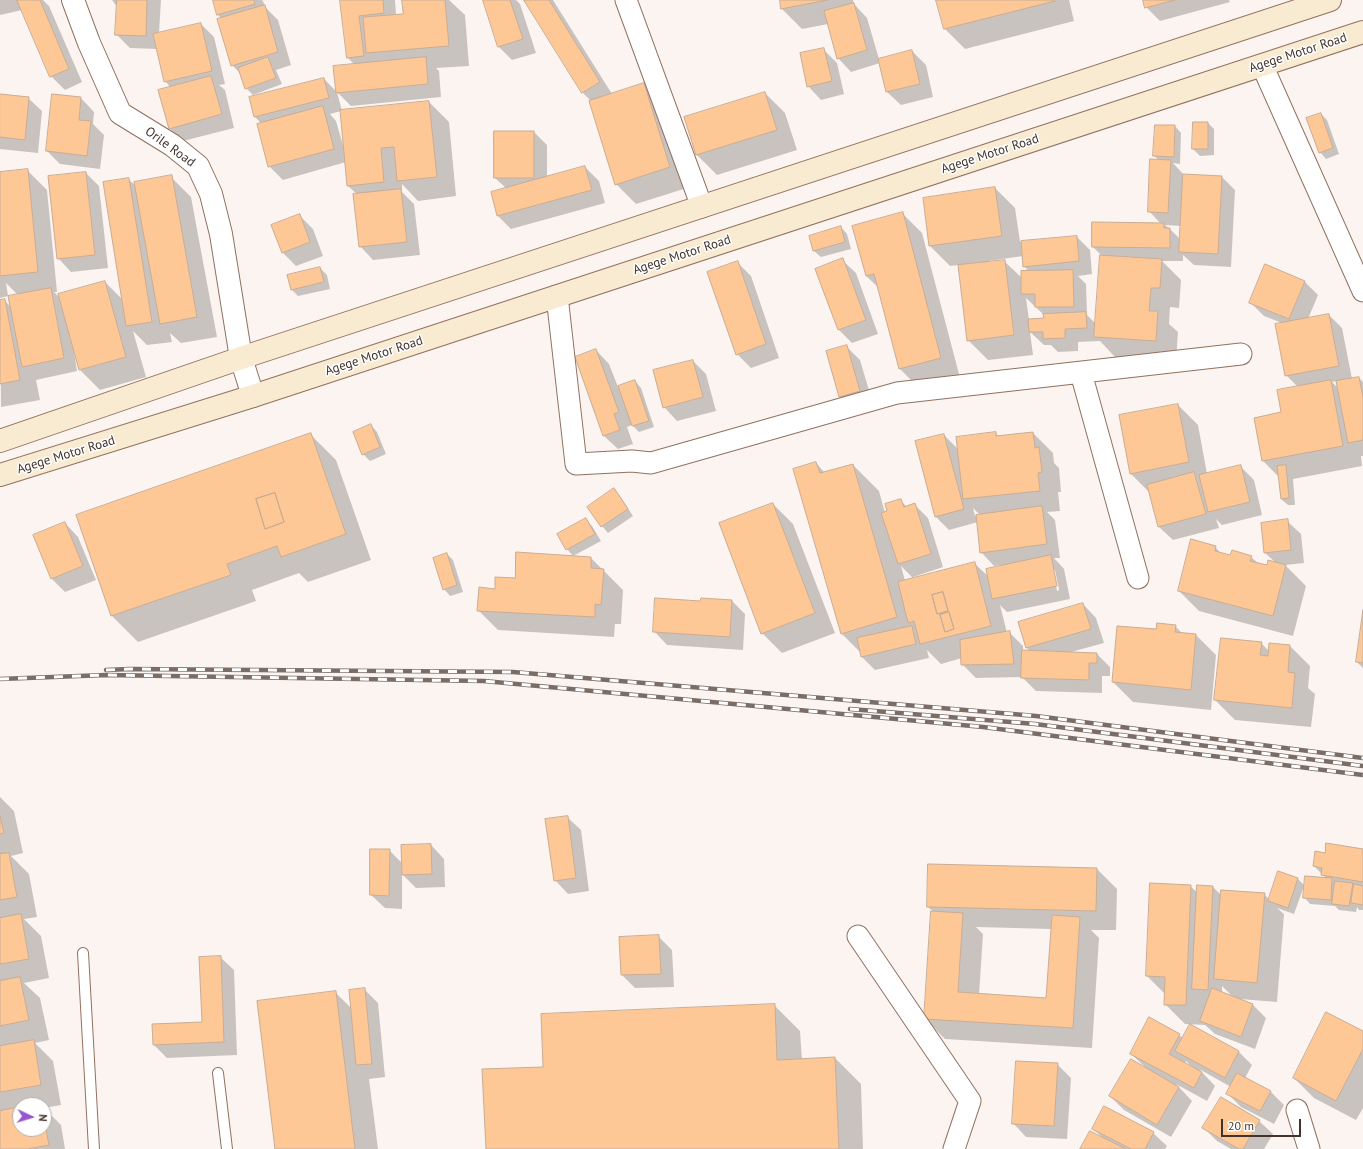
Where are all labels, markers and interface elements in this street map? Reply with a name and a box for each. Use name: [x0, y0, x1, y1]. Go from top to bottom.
street label: Agege Motor Road: [1247, 30, 1349, 76]
street label: Orile Road: [142, 124, 198, 170]
street label: Agege Motor Road: [939, 131, 1041, 177]
street label: Agege Motor Road: [631, 232, 733, 278]
street label: Agege Motor Road: [323, 333, 425, 379]
street label: Agege Motor Road: [15, 433, 117, 477]
north arrow: [12, 1097, 52, 1137]
scale bar: [1223, 1111, 1303, 1137]
text: N: [36, 1114, 50, 1122]
text: 20 m: [1228, 1118, 1254, 1133]

